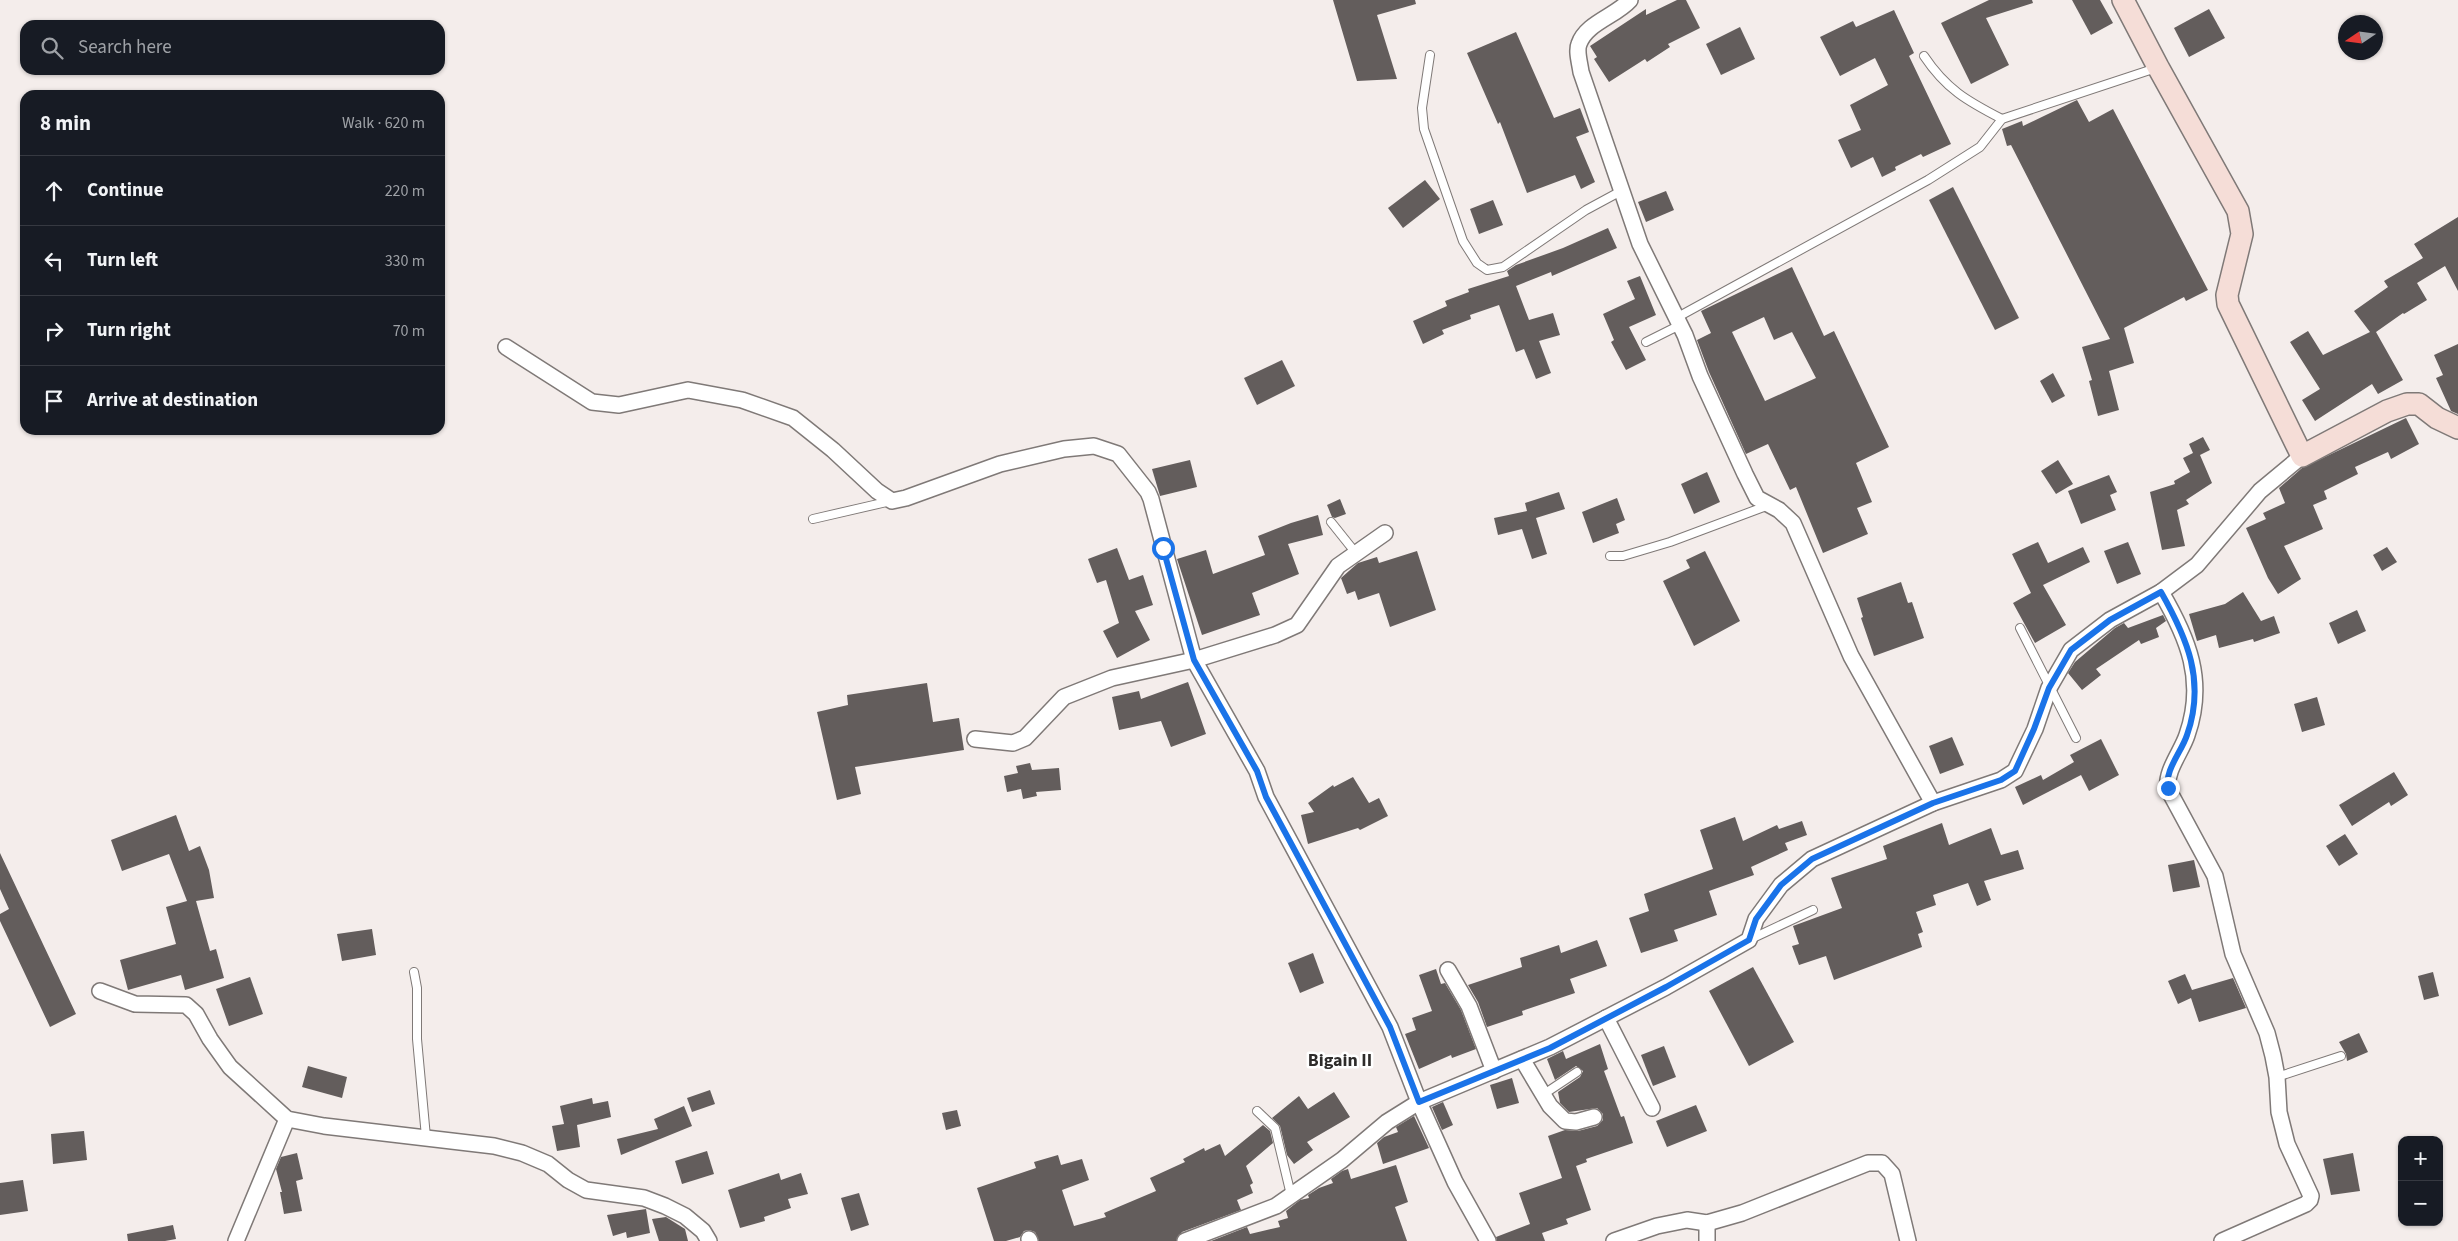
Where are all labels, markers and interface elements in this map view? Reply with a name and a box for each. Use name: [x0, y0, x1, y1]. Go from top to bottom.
north arrow: [2338, 15, 2383, 60]
search box: [20, 20, 445, 75]
icon: search: [38, 34, 66, 62]
text: Search here: [78, 34, 172, 61]
text: 8 min: [40, 108, 91, 138]
text: Walk · 620 m: [342, 112, 425, 134]
icon: ahead: [40, 177, 68, 205]
text: Continue: [87, 177, 164, 204]
text: 220 m: [385, 180, 425, 202]
icon: left: [40, 247, 68, 275]
text: Turn left: [87, 247, 158, 274]
text: 330 m: [385, 250, 425, 272]
icon: right: [40, 317, 68, 345]
text: Turn right: [87, 317, 171, 344]
text: 70 m: [393, 320, 425, 342]
icon: arrive: [40, 387, 68, 415]
text: Arrive at destination: [87, 387, 258, 414]
route start: [1152, 537, 1175, 560]
route end: [2157, 777, 2180, 800]
district label: Bigain II: [1308, 1048, 1372, 1073]
map controls: [2398, 1136, 2443, 1226]
button: +: [2398, 1136, 2443, 1181]
button: −: [2398, 1181, 2443, 1226]

